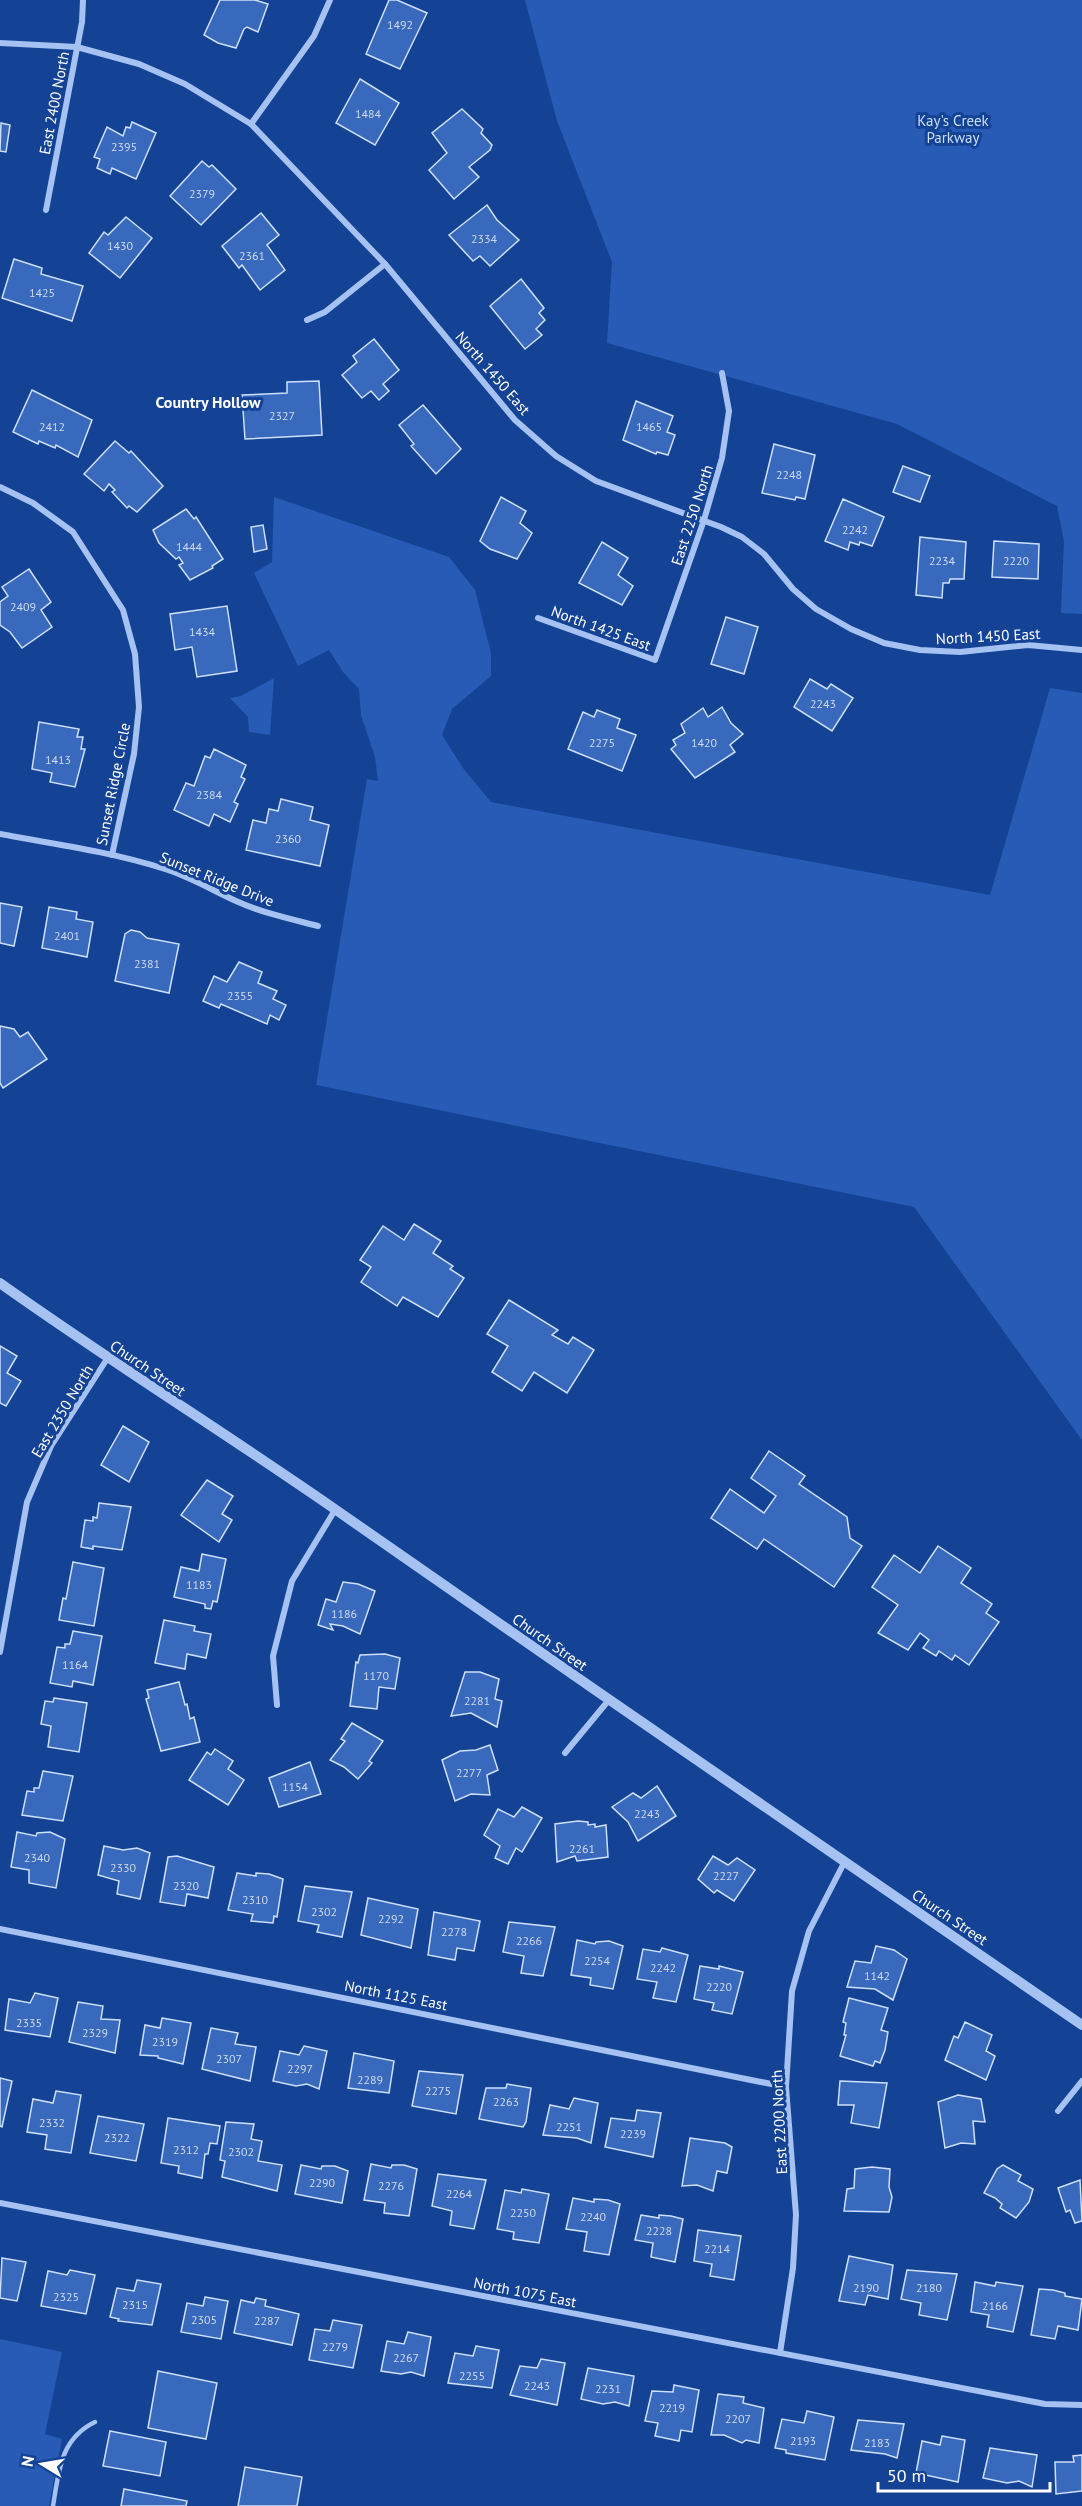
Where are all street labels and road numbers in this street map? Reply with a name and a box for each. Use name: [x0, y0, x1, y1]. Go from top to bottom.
street label: East 2400 North: [35, 50, 73, 156]
street label: North 1450 East: [452, 327, 534, 419]
street label: East 2250 North: [667, 462, 717, 568]
street label: North 1425 East: [549, 601, 653, 655]
street label: North 1450 East: [935, 624, 1041, 648]
street label: Sunset Ridge Circle: [92, 721, 134, 847]
street label: Sunset Ridge Drive: [157, 847, 277, 911]
street label: Church Street: [107, 1336, 189, 1400]
street label: East 2350 North: [27, 1361, 97, 1461]
street label: Church Street: [509, 1609, 591, 1675]
street label: Church Street: [909, 1885, 991, 1949]
street label: North 1125 East: [343, 1976, 449, 2014]
street label: East 2200 North: [767, 2069, 791, 2175]
street label: North 1075 East: [472, 2273, 578, 2311]

